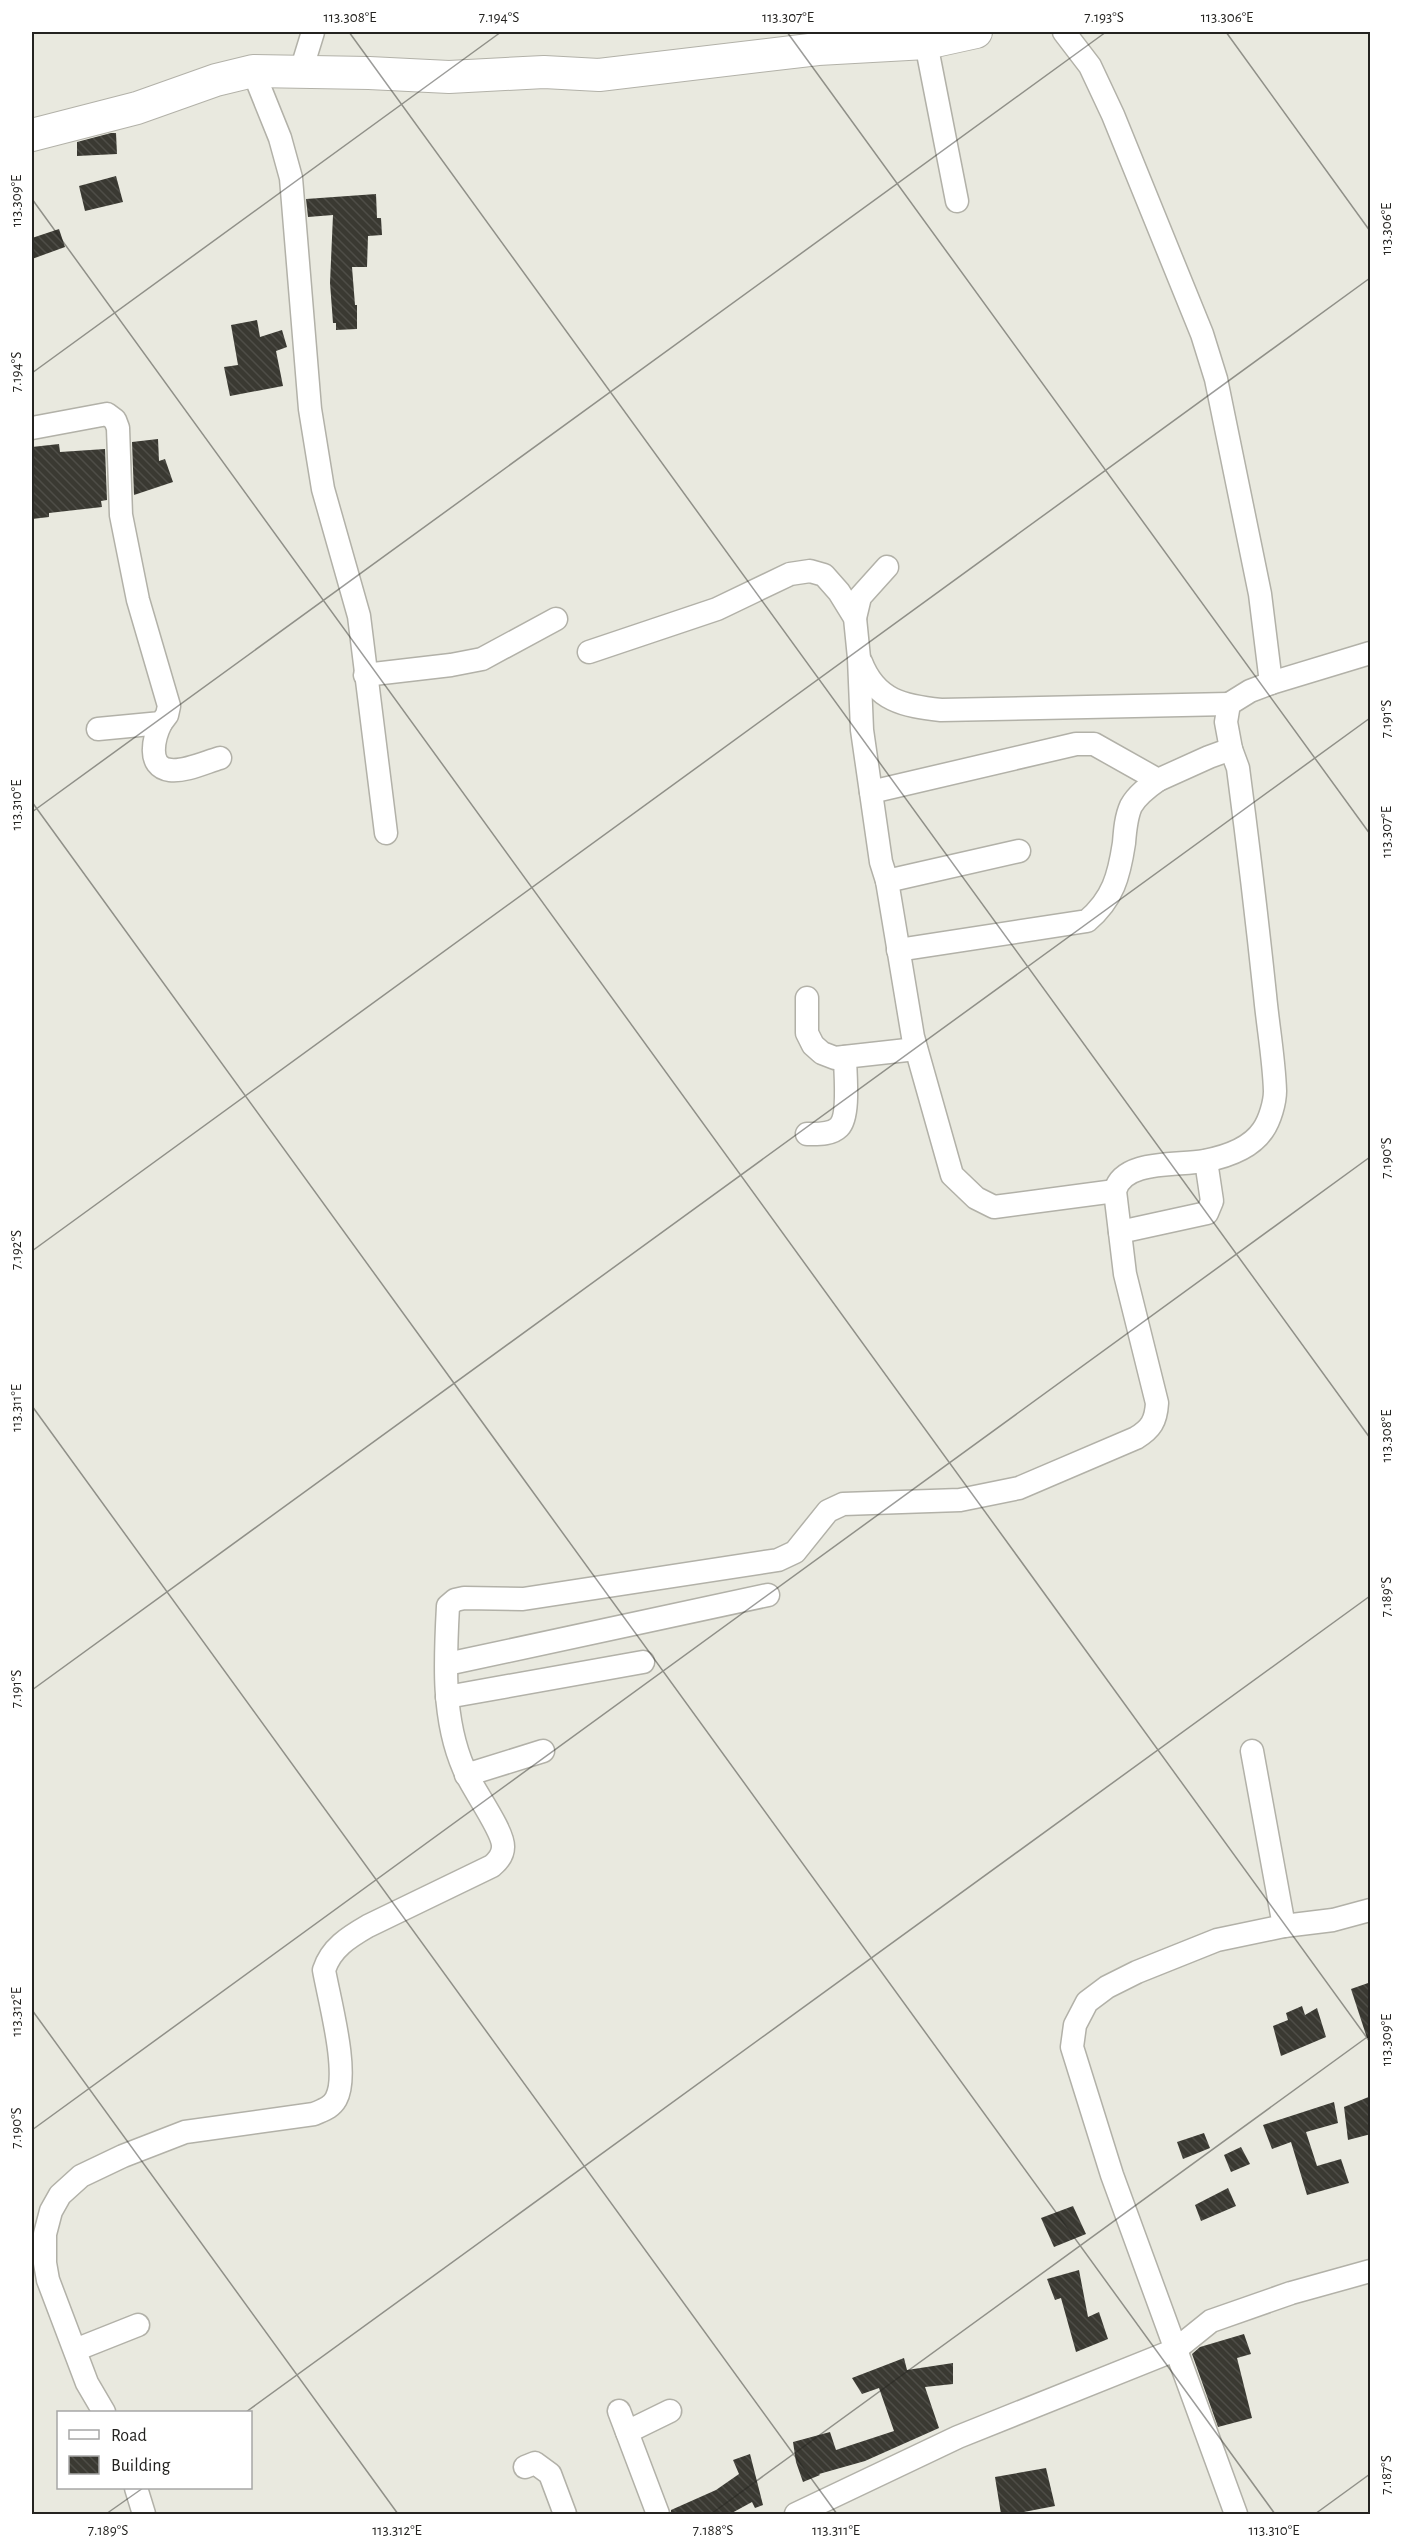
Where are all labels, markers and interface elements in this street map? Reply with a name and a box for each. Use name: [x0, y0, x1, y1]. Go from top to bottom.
text: 113.308°E: [324, 10, 376, 25]
text: 7.194°S: [479, 10, 519, 25]
text: 113.307°E: [762, 10, 814, 25]
text: 7.193°S: [1084, 10, 1124, 25]
text: 113.306°E: [1201, 10, 1253, 25]
text: 113.309°E: [9, 175, 24, 227]
text: 113.306°E: [1379, 203, 1394, 255]
text: 7.194°S: [9, 352, 24, 392]
text: 7.191°S: [1379, 700, 1394, 738]
text: 113.310°E: [9, 780, 24, 830]
text: 113.307°E: [1379, 806, 1394, 858]
text: 7.190°S: [1379, 1137, 1394, 1179]
text: 7.192°S: [9, 1230, 24, 1270]
text: 113.311°E: [9, 1384, 24, 1432]
text: 113.308°E: [1379, 1410, 1394, 1462]
text: 7.189°S: [1379, 1577, 1394, 1617]
text: 7.191°S: [9, 1670, 24, 1708]
text: 113.312°E: [9, 1987, 24, 2037]
text: 113.309°E: [1379, 2014, 1394, 2066]
text: 7.190°S: [9, 2107, 24, 2149]
legend: [57, 2411, 252, 2489]
text: Road: [111, 2427, 147, 2445]
text: 7.187°S: [1379, 2455, 1394, 2495]
text: Building: [111, 2457, 171, 2475]
text: 7.189°S: [88, 2523, 128, 2538]
text: 113.312°E: [372, 2523, 422, 2538]
text: 7.188°S: [693, 2523, 733, 2538]
text: 113.311°E: [812, 2523, 860, 2538]
text: 113.310°E: [1249, 2523, 1299, 2538]

